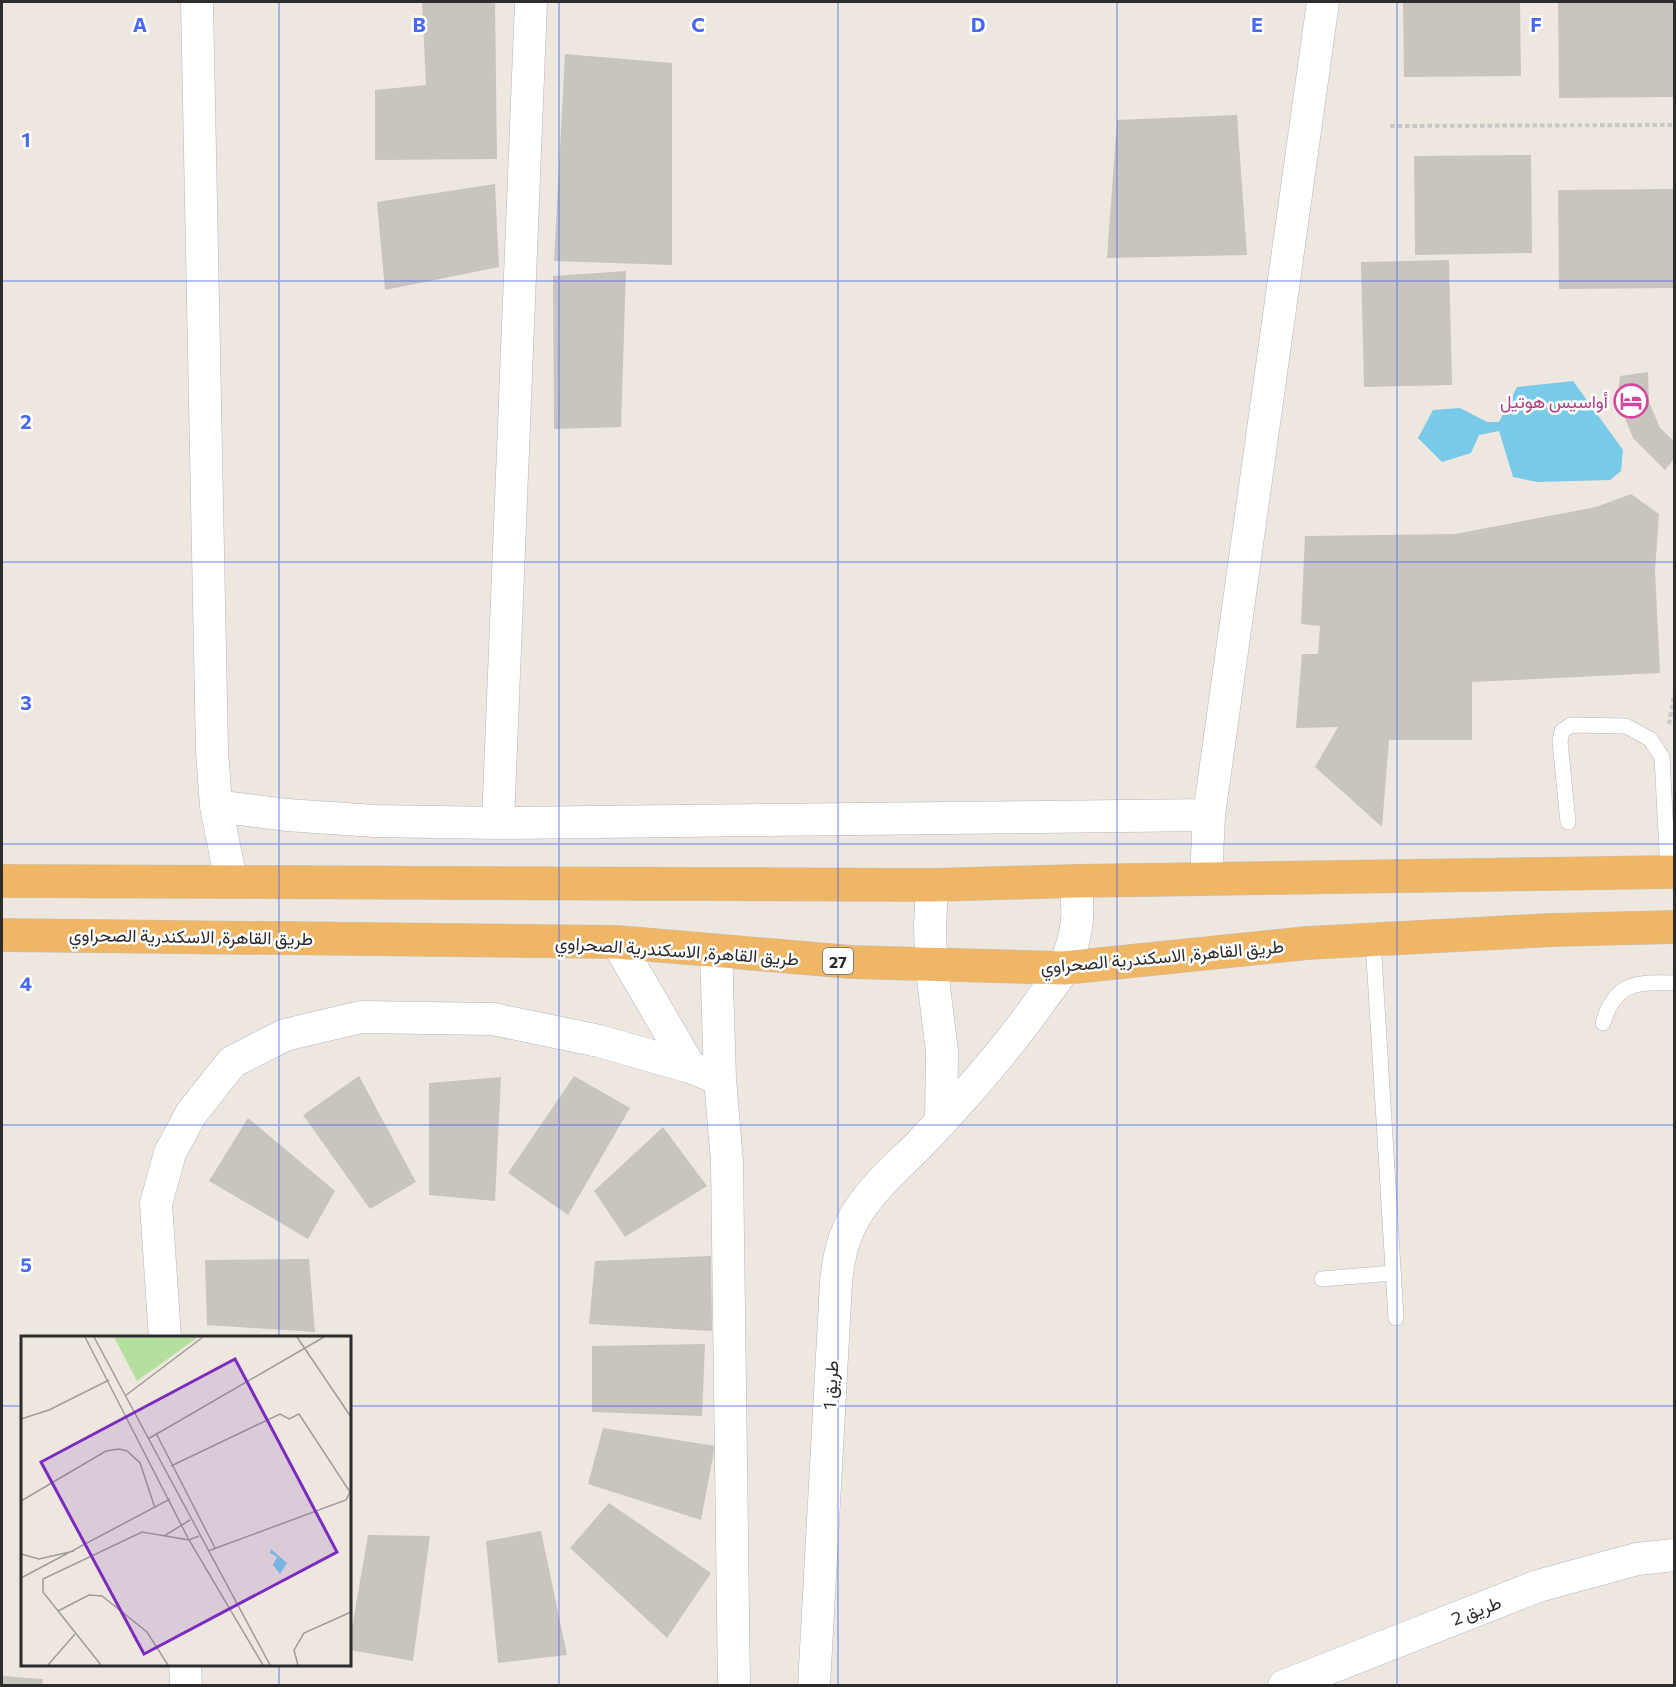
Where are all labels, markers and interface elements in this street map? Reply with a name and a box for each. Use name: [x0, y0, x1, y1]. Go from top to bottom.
text: A: [133, 12, 147, 36]
text: B: [412, 12, 426, 36]
text: C: [691, 12, 705, 36]
text: D: [971, 12, 985, 36]
text: E: [1251, 12, 1263, 36]
text: F: [1530, 12, 1542, 36]
text: 1: [21, 127, 31, 151]
hotel icon: أواسيس هوتيل: [1613, 383, 1649, 419]
place label: أواسيس هوتيل: [1500, 390, 1608, 413]
text: 2: [20, 409, 32, 433]
text: 3: [20, 690, 32, 714]
street label: طريق القاهرة, الاسكندرية الصحراوي: [69, 923, 313, 954]
street label: طريق القاهرة, الاسكندرية الصحراوي: [554, 931, 800, 974]
street label: طريق القاهرة, الاسكندرية الصحراوي: [1039, 934, 1285, 983]
road number: 27: [823, 948, 853, 974]
text: 4: [20, 971, 32, 995]
text: 5: [20, 1252, 32, 1276]
inset map: [21, 1336, 351, 1666]
street label: طريق 1: [818, 1360, 843, 1410]
street label: طريق 2: [1448, 1590, 1504, 1630]

